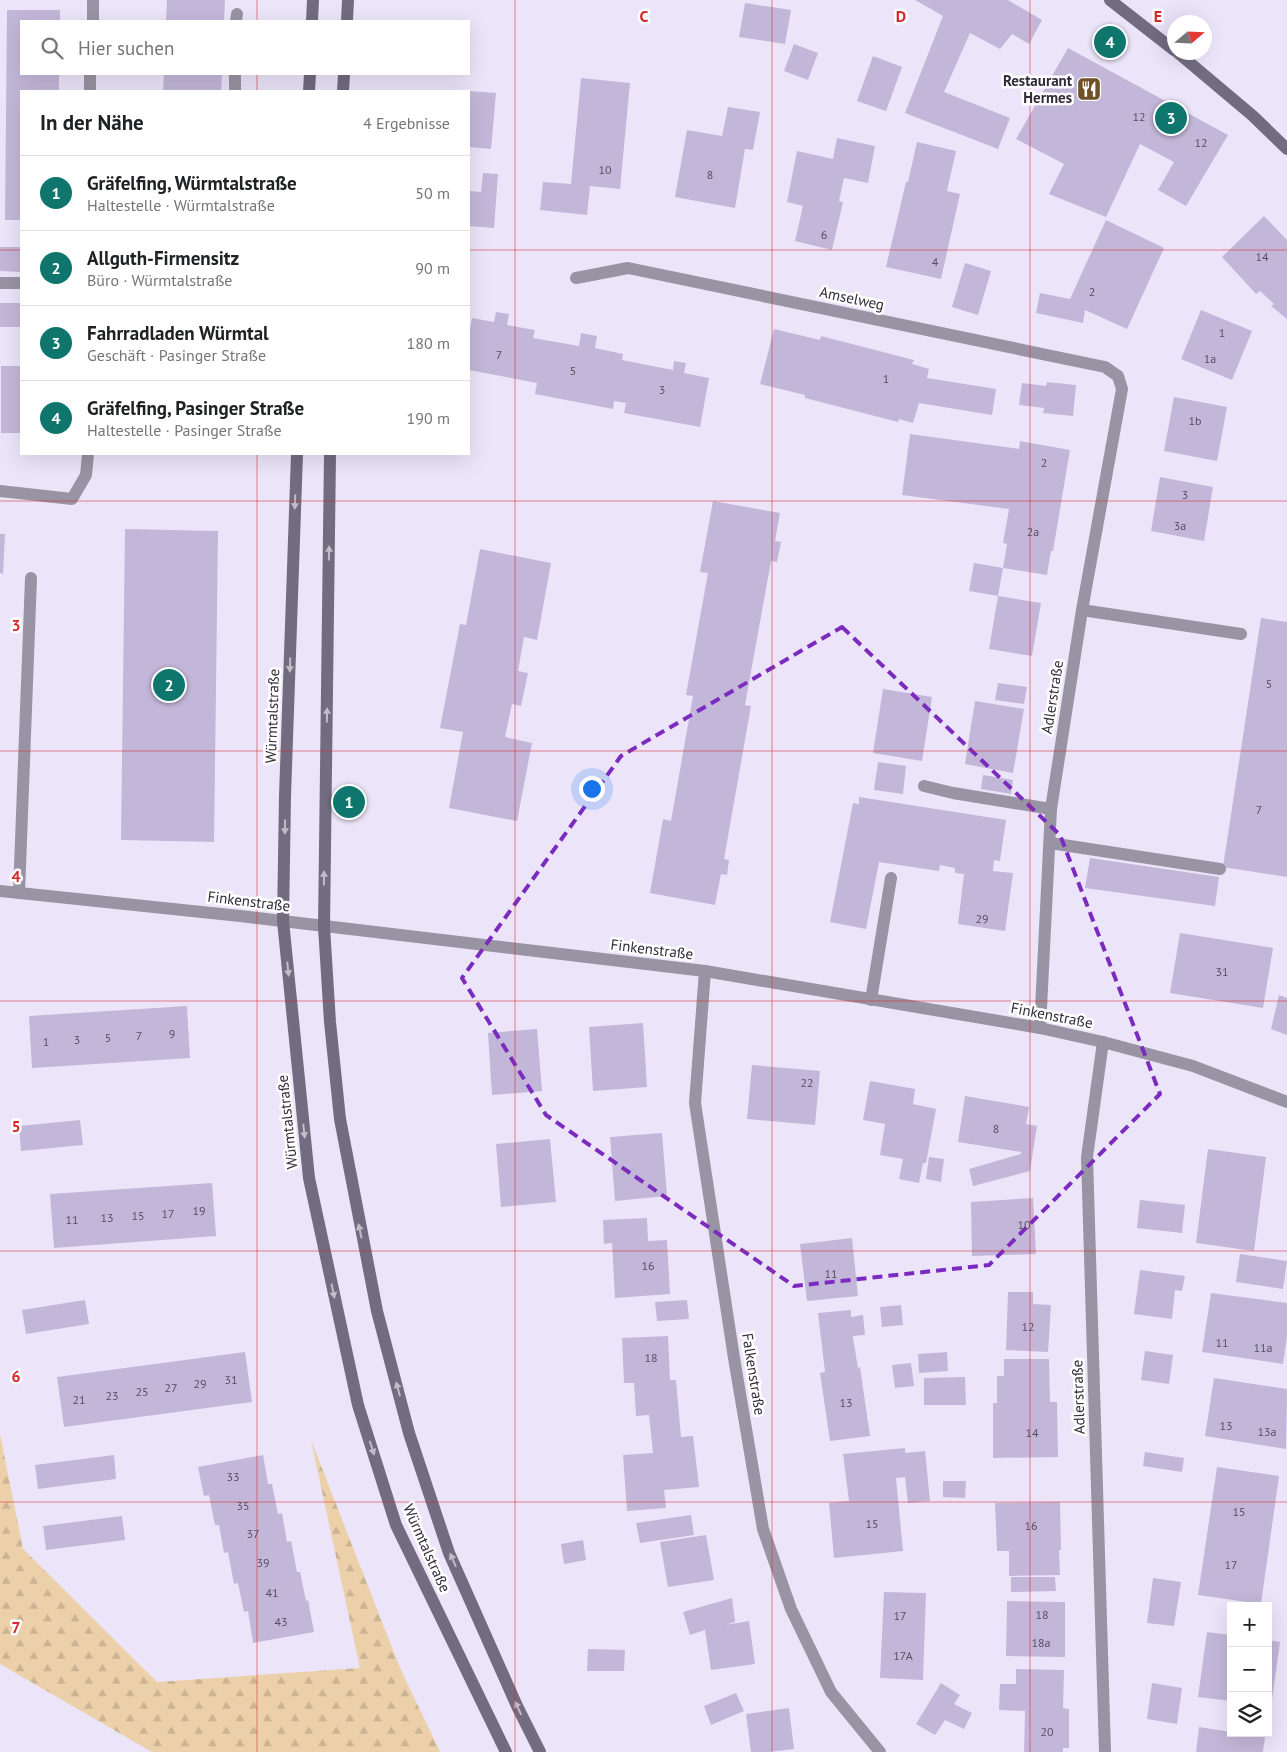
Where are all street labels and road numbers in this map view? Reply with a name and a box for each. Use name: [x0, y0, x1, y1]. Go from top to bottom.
street label: Amselweg: [818, 282, 886, 314]
street label: Adlerstraße: [1037, 659, 1067, 735]
street label: Würmtalstraße: [261, 668, 283, 764]
street label: Finkenstraße: [207, 886, 291, 916]
street label: Finkenstraße: [610, 934, 694, 964]
street label: Finkenstraße: [1009, 998, 1095, 1032]
street label: Würmtalstraße: [273, 1074, 301, 1170]
street label: Falkenstraße: [738, 1332, 770, 1416]
street label: Adlerstraße: [1067, 1359, 1089, 1435]
street label: Würmtalstraße: [399, 1501, 455, 1595]

